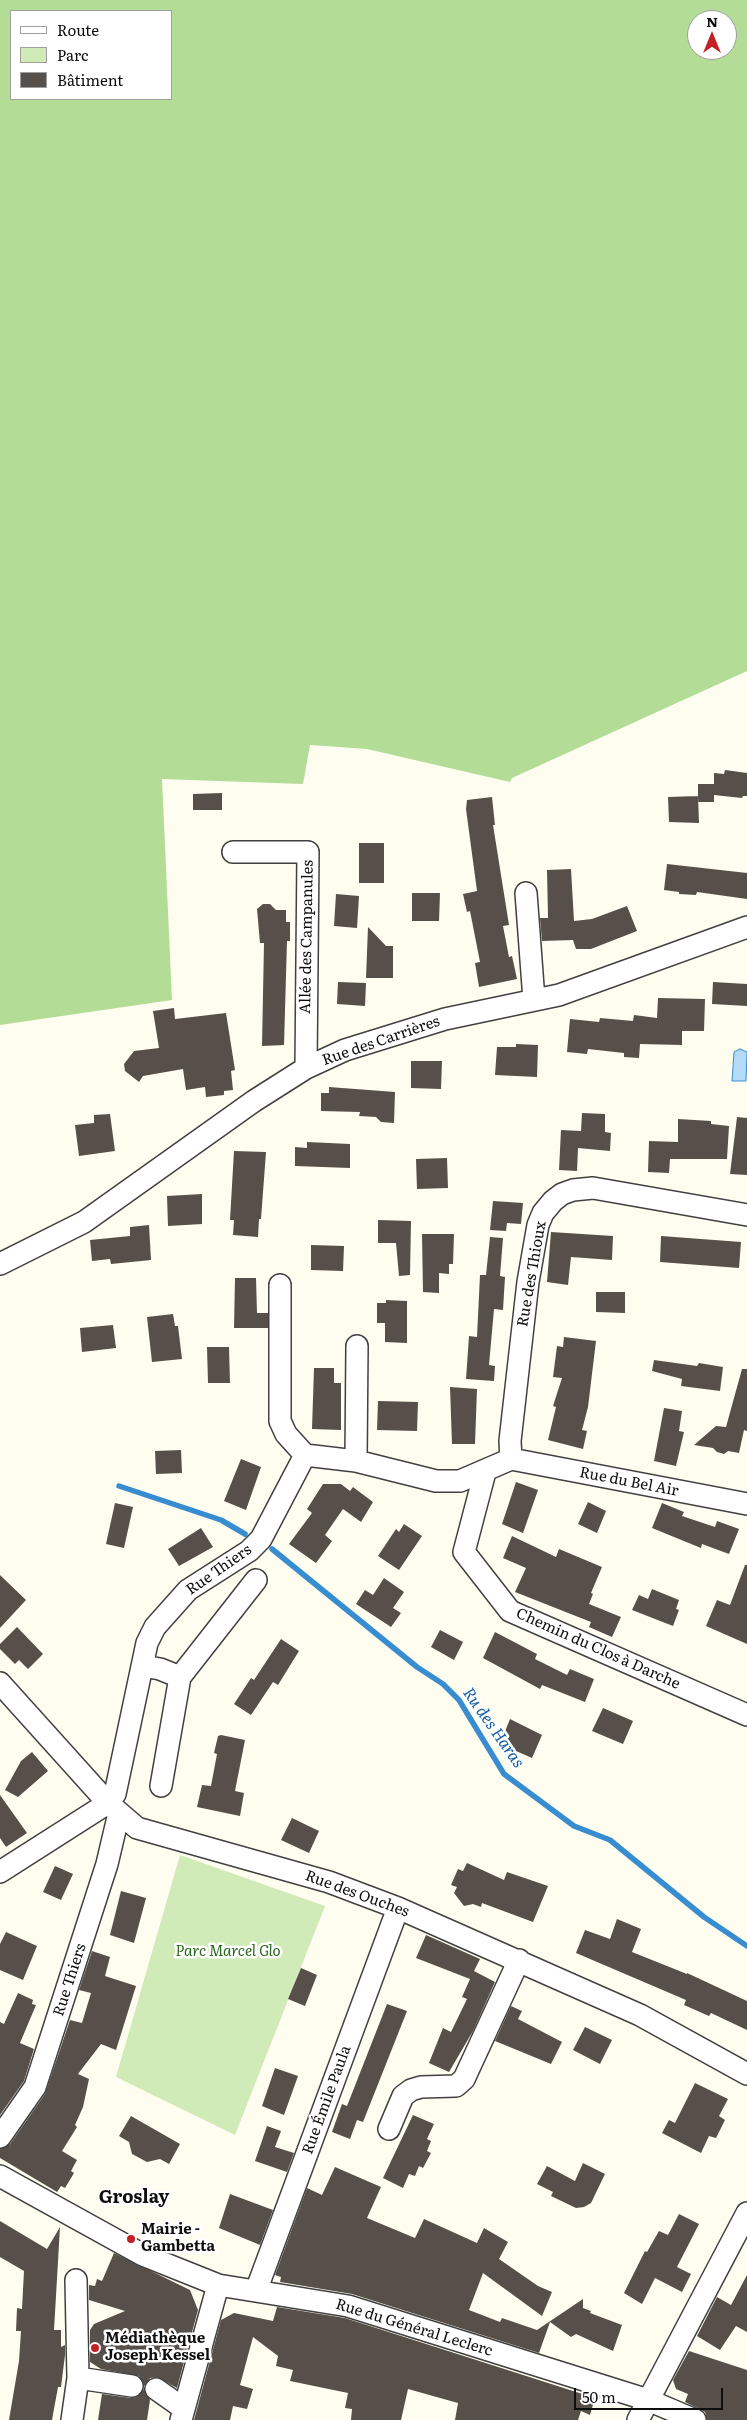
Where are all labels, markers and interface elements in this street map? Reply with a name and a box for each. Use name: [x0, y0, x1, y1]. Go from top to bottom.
legend: [10, 10, 172, 100]
north arrow: [687, 10, 737, 60]
text: N: [706, 11, 718, 31]
text: Route: [57, 18, 99, 41]
text: Parc: [57, 43, 88, 66]
text: Bâtiment: [57, 68, 123, 91]
street label: Allée des Campanules: [297, 860, 317, 1014]
street label: Rue des Carrières: [320, 1012, 442, 1070]
street label: Rue des Thioux: [514, 1220, 550, 1328]
street label: Rue du Bel Air: [578, 1464, 680, 1500]
street label: Rue Thiers: [183, 1541, 255, 1599]
street label: Chemin du Clos à Darche: [513, 1605, 683, 1693]
water label: Ru des Haras: [458, 1684, 528, 1772]
street label: Rue des Ouches: [303, 1867, 411, 1921]
street label: Rue Thiers: [50, 1941, 90, 2019]
park label: Parc Marcel Glo: [175, 1943, 281, 1961]
street label: Rue Émile Paula: [299, 2043, 355, 2157]
district label: Groslay: [99, 2187, 169, 2209]
place label: Mairie - Gambetta: [141, 2221, 215, 2256]
marker: Mairie - Gambetta: [125, 2233, 137, 2245]
street label: Rue du Général Leclerc: [333, 2296, 495, 2360]
place label: Médiathèque Joseph Kessel: [105, 2330, 210, 2365]
marker: Médiathèque Joseph Kessel: [89, 2342, 101, 2354]
scale bar: [577, 2378, 726, 2410]
text: 50 m: [582, 2385, 616, 2408]

